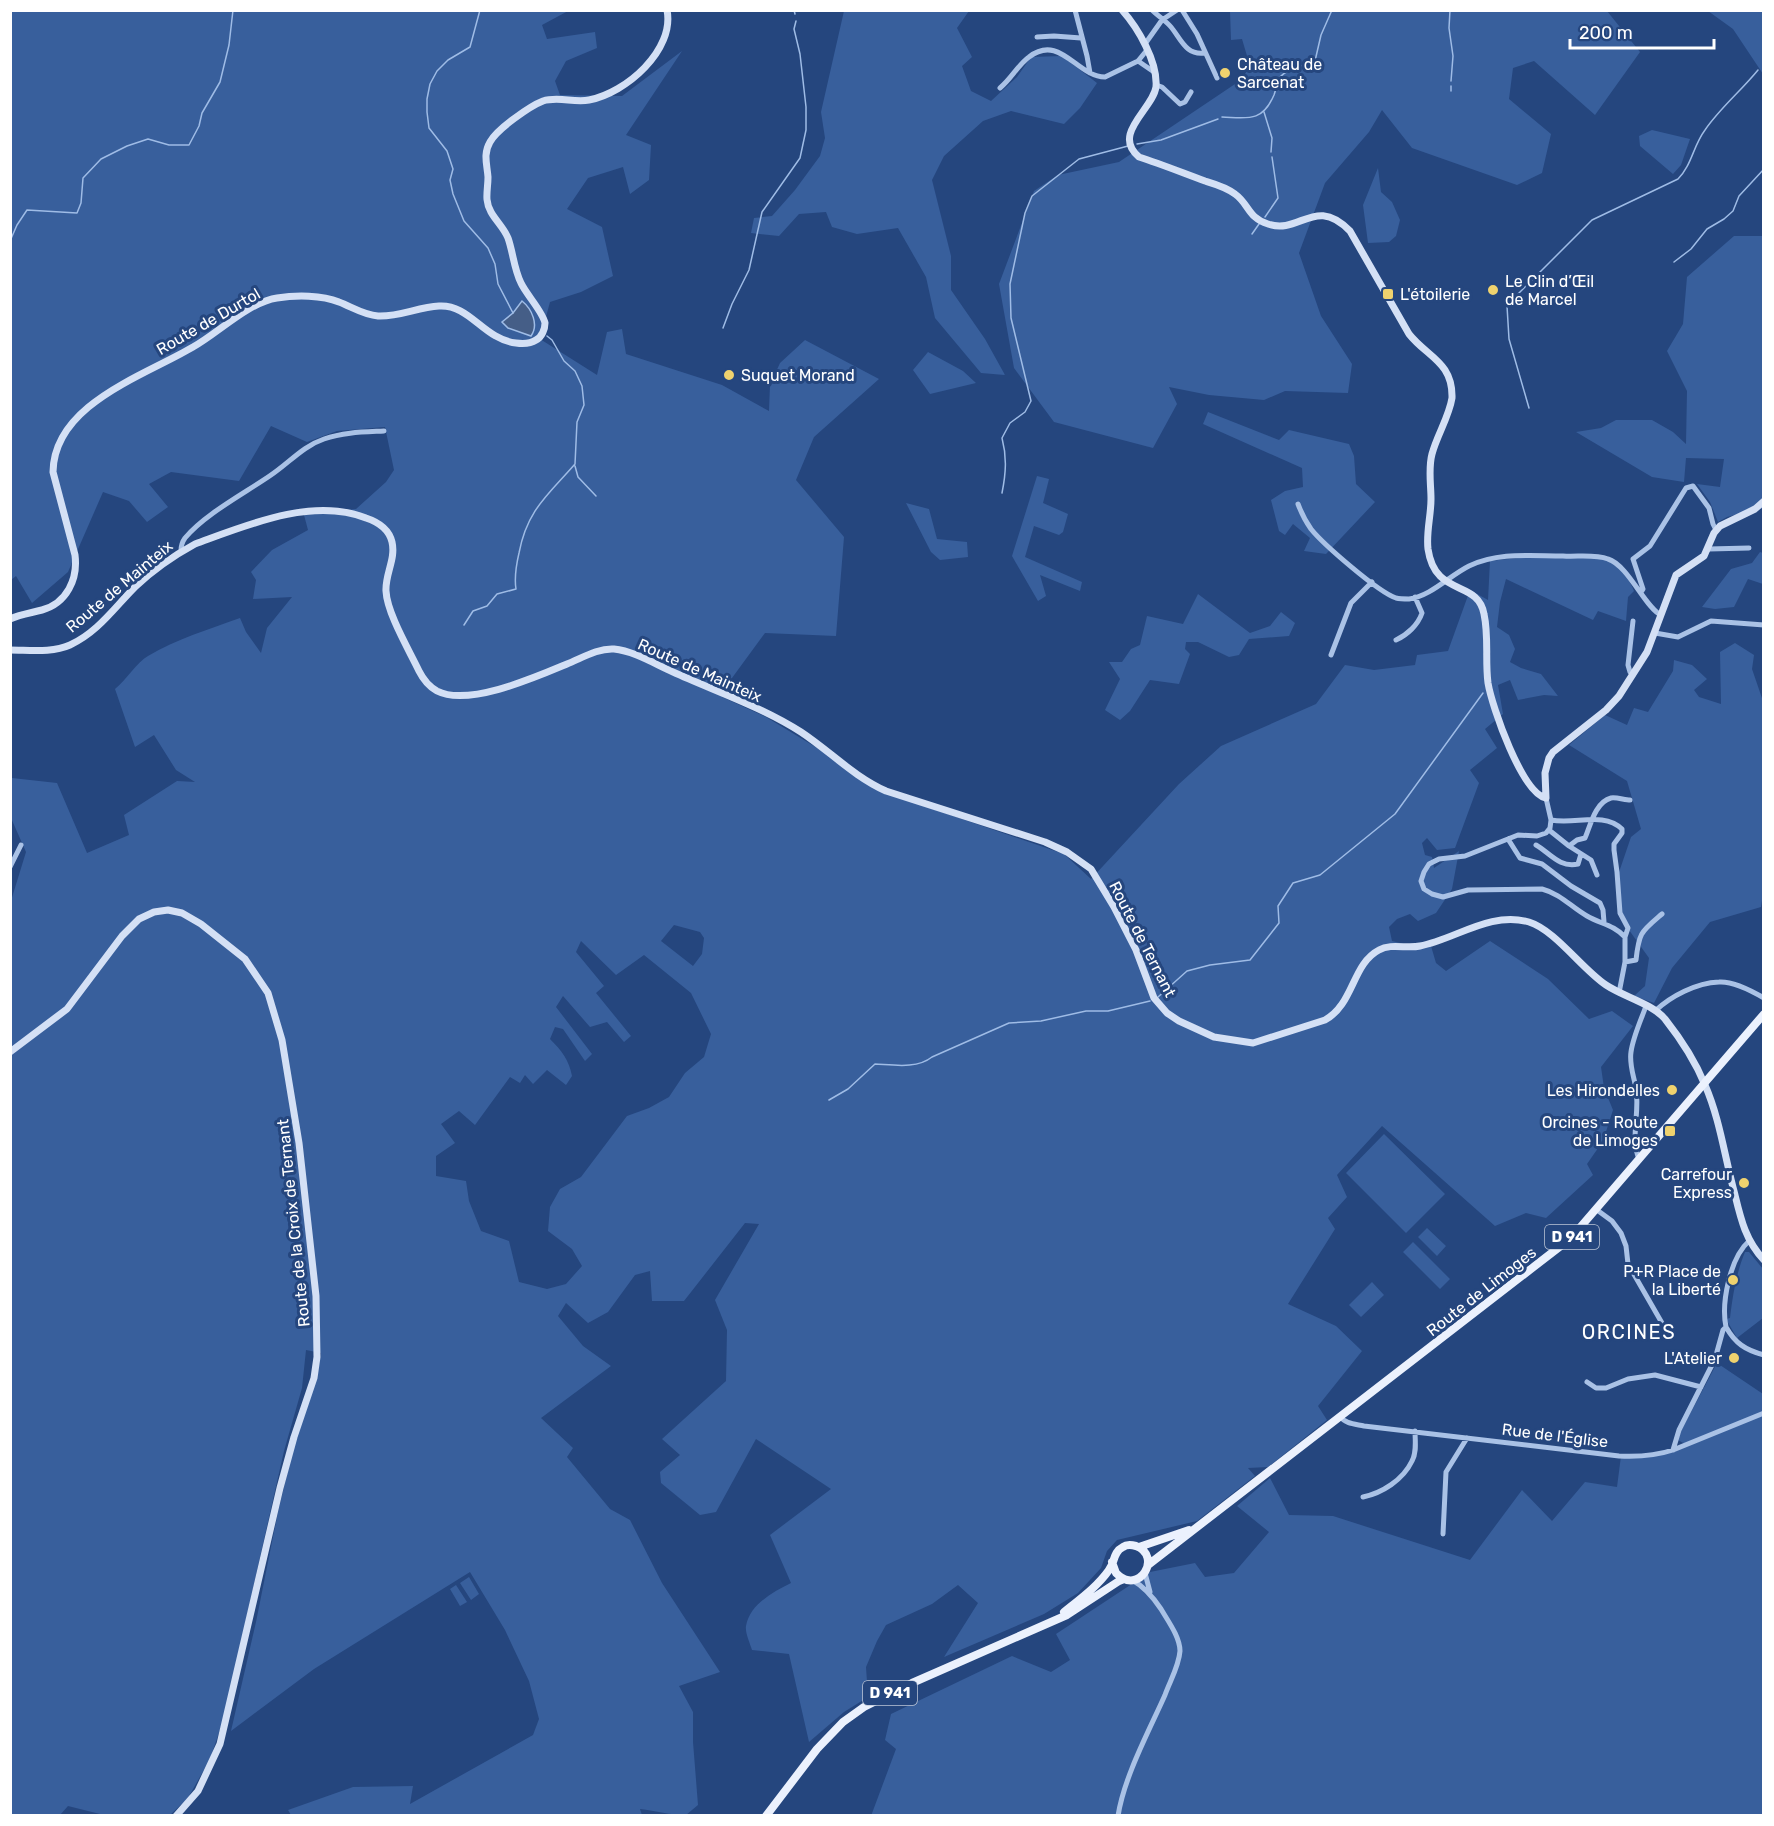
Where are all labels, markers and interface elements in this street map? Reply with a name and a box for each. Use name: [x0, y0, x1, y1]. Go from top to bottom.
scale bar: [1570, 12, 1714, 50]
text: 200 m: [1579, 22, 1633, 44]
place label: Château de Sarcenat: [1237, 55, 1322, 92]
marker: Château de Sarcenat: [1218, 66, 1232, 80]
place label: Le Clin d’Œil de Marcel: [1505, 272, 1594, 309]
marker: Le Clin d’Œil de Marcel: [1486, 283, 1500, 297]
street label: Route de Durtol: [153, 284, 264, 359]
place label: L'étoilerie: [1400, 285, 1470, 304]
marker: L'étoilerie: [1381, 287, 1395, 301]
place label: Suquet Morand: [741, 366, 855, 385]
marker: Suquet Morand: [722, 368, 736, 382]
street label: Route de Mainteix: [62, 536, 177, 637]
street label: Route de Mainteix: [635, 635, 765, 706]
street label: Route de Ternant: [1105, 878, 1180, 1000]
place label: Les Hirondelles: [1547, 1081, 1660, 1100]
marker: Les Hirondelles: [1665, 1083, 1679, 1097]
place label: Orcines - Route de Limoges: [1542, 1113, 1658, 1150]
street label: Route de la Croix de Ternant: [273, 1118, 314, 1328]
marker: Orcines - Route de Limoges: [1663, 1124, 1677, 1138]
place label: Carrefour Express: [1661, 1165, 1732, 1202]
marker: Carrefour Express: [1737, 1176, 1751, 1190]
road number: D 941: [1545, 1225, 1599, 1249]
street label: Route de Limoges: [1423, 1243, 1540, 1340]
place label: P+R Place de la Liberté: [1623, 1262, 1721, 1299]
marker: P+R Place de la Liberté: [1726, 1273, 1740, 1287]
district label: ORCINES: [1582, 1320, 1676, 1344]
place label: L'Atelier: [1664, 1349, 1722, 1368]
marker: L'Atelier: [1727, 1351, 1741, 1365]
street label: Rue de l'Église: [1501, 1420, 1609, 1451]
road number: D 941: [863, 1681, 917, 1705]

